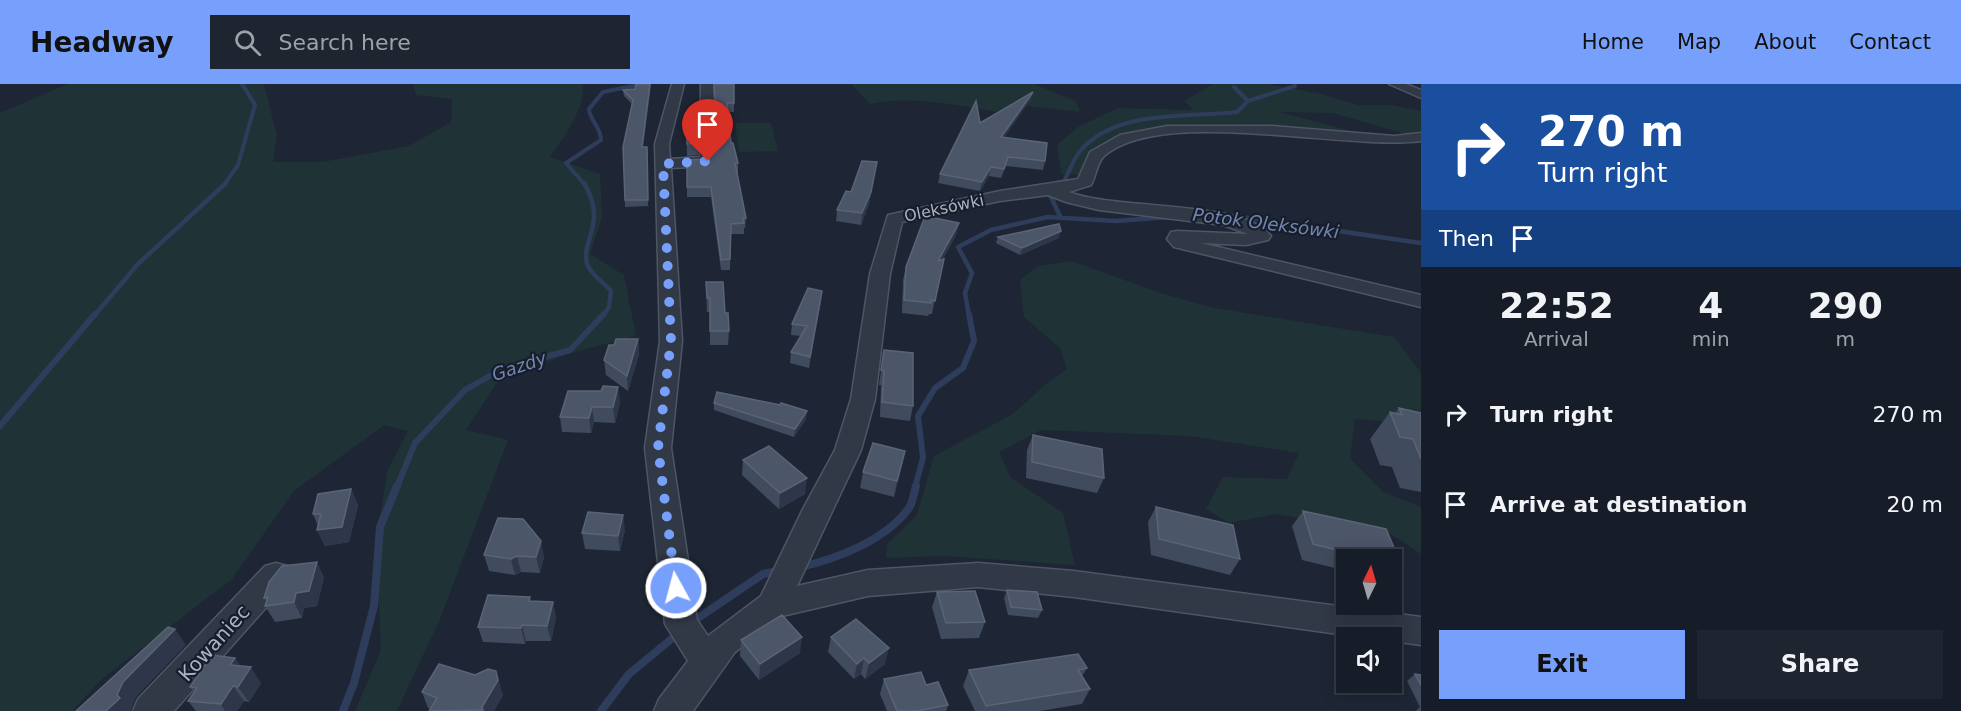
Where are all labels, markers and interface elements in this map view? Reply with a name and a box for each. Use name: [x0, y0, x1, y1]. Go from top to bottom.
search box: [210, 15, 630, 69]
text: Headway: [30, 26, 174, 59]
icon: search: [231, 26, 264, 59]
text: Search here: [279, 30, 411, 55]
text: Home: [1582, 30, 1644, 54]
text: Map: [1677, 30, 1721, 54]
text: About: [1754, 30, 1816, 54]
text: Contact: [1849, 30, 1931, 54]
pin: [682, 99, 733, 161]
text: 270 m: [1538, 107, 1684, 156]
icon: arrive: [691, 108, 724, 141]
icon: right: [1439, 108, 1517, 186]
text: Turn right: [1538, 157, 1667, 188]
street label: Oleksówki: [902, 190, 986, 226]
water label: Potok Oleksówki: [1192, 204, 1340, 242]
icon: arrive: [1506, 222, 1539, 255]
text: Then: [1439, 226, 1494, 251]
text: 22:52: [1499, 285, 1614, 326]
text: 4: [1698, 285, 1723, 326]
text: 290: [1808, 285, 1883, 326]
text: Arrival: [1524, 327, 1589, 351]
text: min: [1692, 327, 1730, 351]
text: m: [1836, 327, 1855, 351]
water label: Gazdy: [489, 347, 549, 385]
icon: right: [1439, 398, 1472, 431]
text: Turn right: [1490, 402, 1613, 427]
text: 270 m: [1873, 402, 1943, 427]
icon: arrive: [1439, 488, 1472, 521]
text: Arrive at destination: [1490, 492, 1747, 517]
text: 20 m: [1887, 492, 1943, 517]
north arrow: [1336, 549, 1402, 615]
map controls: [1336, 549, 1402, 693]
position arrow: [644, 556, 708, 620]
street label: Kowaniec: [173, 600, 255, 686]
button: sound: [1336, 627, 1402, 693]
button: Exit: [1439, 630, 1685, 699]
button: Share: [1697, 630, 1943, 699]

